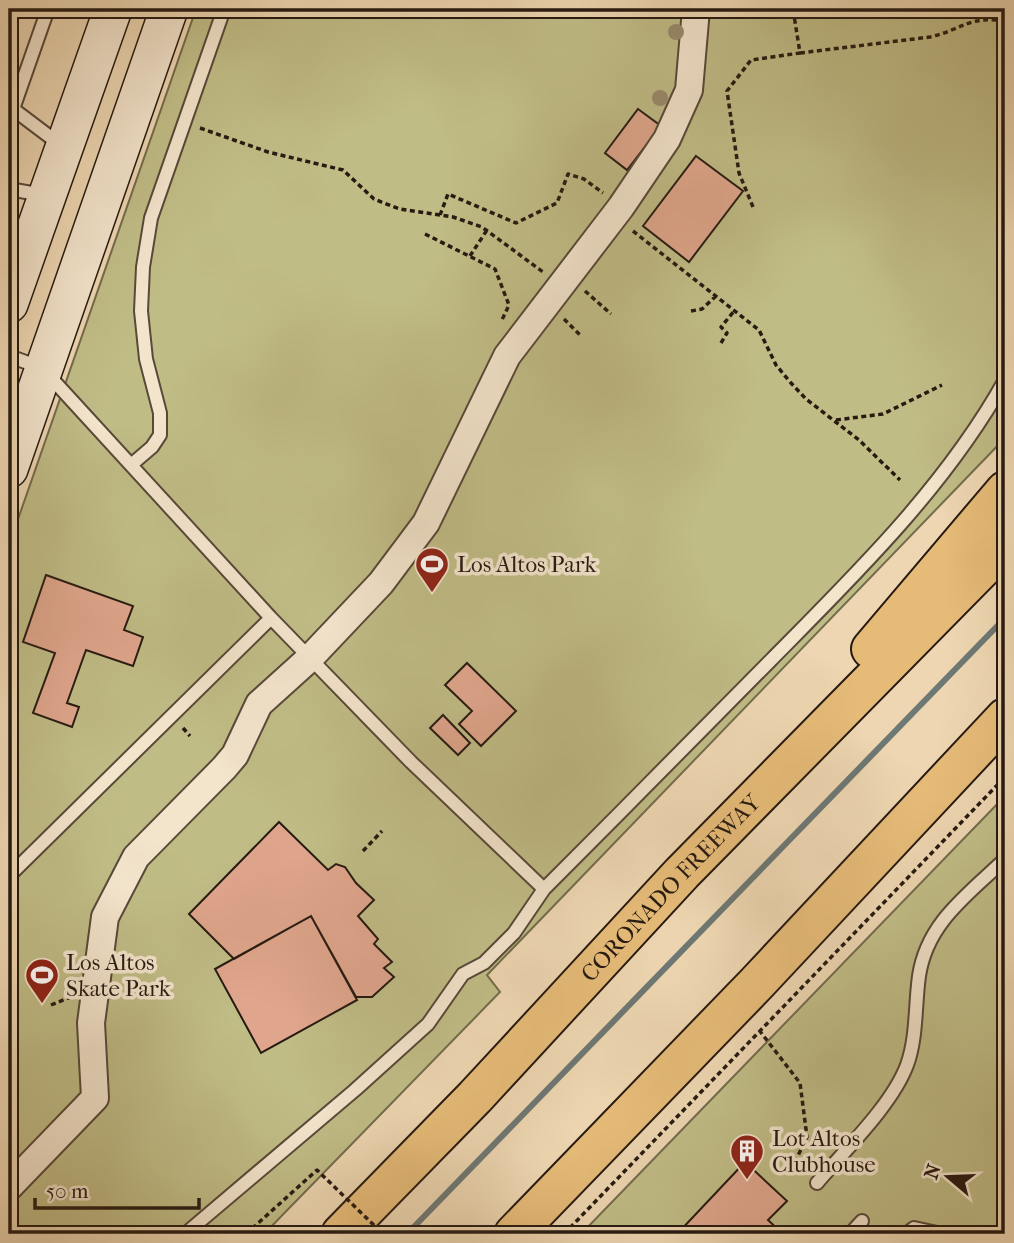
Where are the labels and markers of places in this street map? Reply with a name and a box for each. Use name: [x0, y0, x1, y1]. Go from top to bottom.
sports icon: Los Altos Park: [413, 545, 451, 594]
place label: Los Altos Park: [457, 551, 597, 578]
place label: Los Altos Skate Park: [66, 949, 172, 1002]
sports icon: Los Altos Skate Park: [23, 956, 61, 1005]
place label: Lot Altos Clubhouse: [772, 1125, 876, 1178]
building icon: Lot Altos Clubhouse: [728, 1132, 766, 1181]

